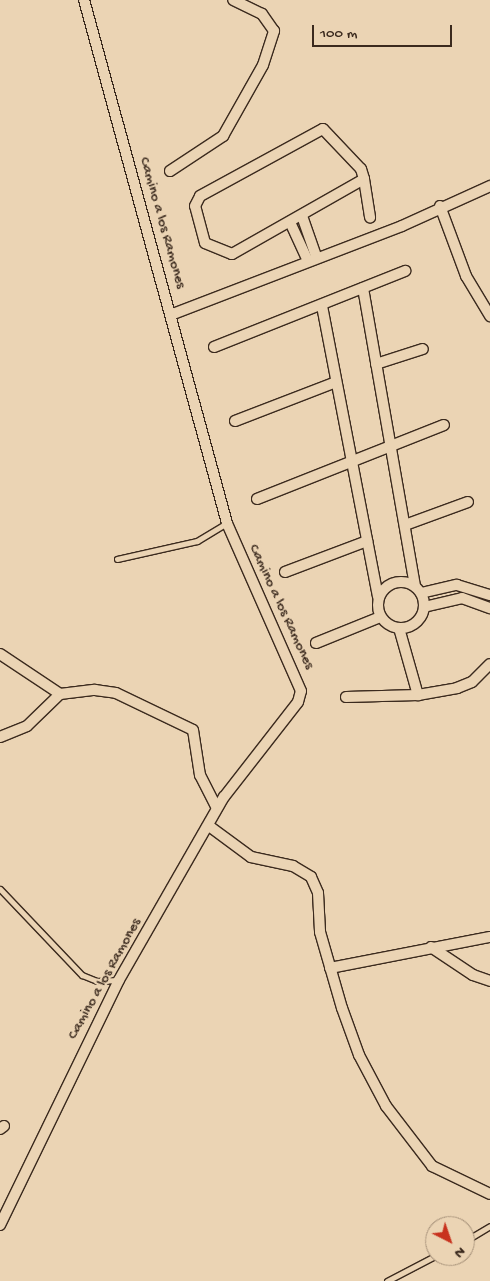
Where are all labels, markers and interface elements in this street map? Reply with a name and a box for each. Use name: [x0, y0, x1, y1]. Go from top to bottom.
scale bar: [315, 15, 455, 47]
text: 100 m: [320, 25, 357, 43]
street label: Camino a los Ramones: [135, 155, 189, 291]
street label: Camino a los Ramones: [244, 542, 318, 672]
street label: Camino a los Ramones: [64, 915, 146, 1043]
north arrow: [425, 1216, 475, 1266]
text: N: [450, 1243, 469, 1261]

